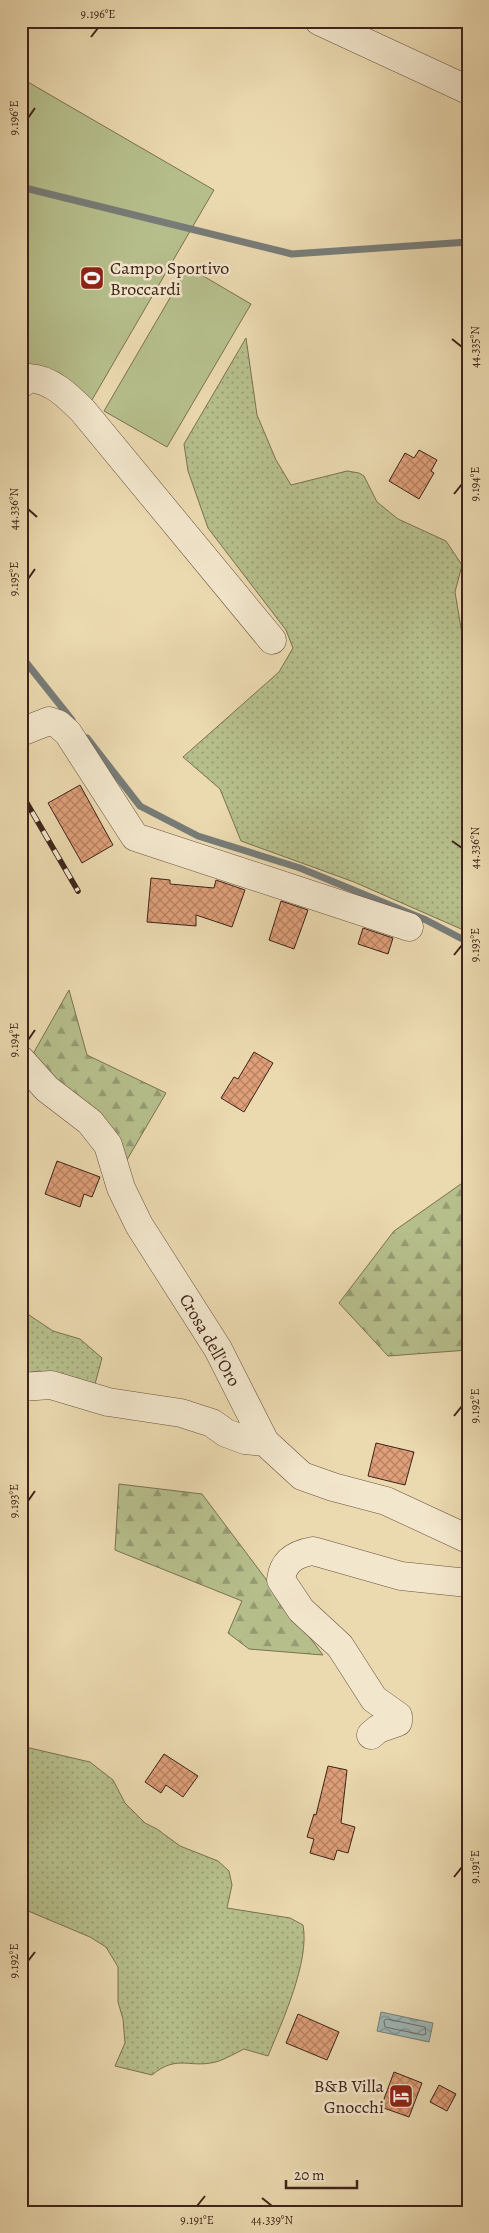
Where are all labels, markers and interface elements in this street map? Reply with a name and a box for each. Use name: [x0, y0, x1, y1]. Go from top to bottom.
text: 9.196°E: [81, 6, 115, 22]
text: 9.196°E: [6, 101, 22, 135]
place label: Campo Sportivo Broccardi: [110, 256, 229, 301]
sports icon: Campo Sportivo Broccardi: [79, 265, 105, 291]
text: 44.335°N: [467, 326, 483, 368]
text: 9.194°E: [467, 467, 483, 501]
text: 44.336°N: [6, 487, 22, 530]
text: 9.195°E: [6, 562, 22, 596]
text: 44.336°N: [467, 826, 483, 869]
text: 9.193°E: [467, 928, 483, 962]
text: 9.194°E: [6, 1023, 22, 1057]
street label: Crosa dell'Oro: [174, 1289, 246, 1391]
text: 9.192°E: [467, 1388, 483, 1424]
text: 9.193°E: [6, 1484, 22, 1518]
text: 9.191°E: [467, 1850, 483, 1884]
text: 9.192°E: [6, 1943, 22, 1979]
place label: B&B Villa Gnocchi: [314, 2074, 385, 2119]
hotel icon: B&B Villa Gnocchi: [388, 2083, 414, 2109]
scale bar: [286, 2158, 358, 2190]
text: 20 m: [294, 2165, 325, 2185]
text: 9.191°E: [180, 2212, 214, 2228]
text: 44.339°N: [251, 2212, 293, 2228]

